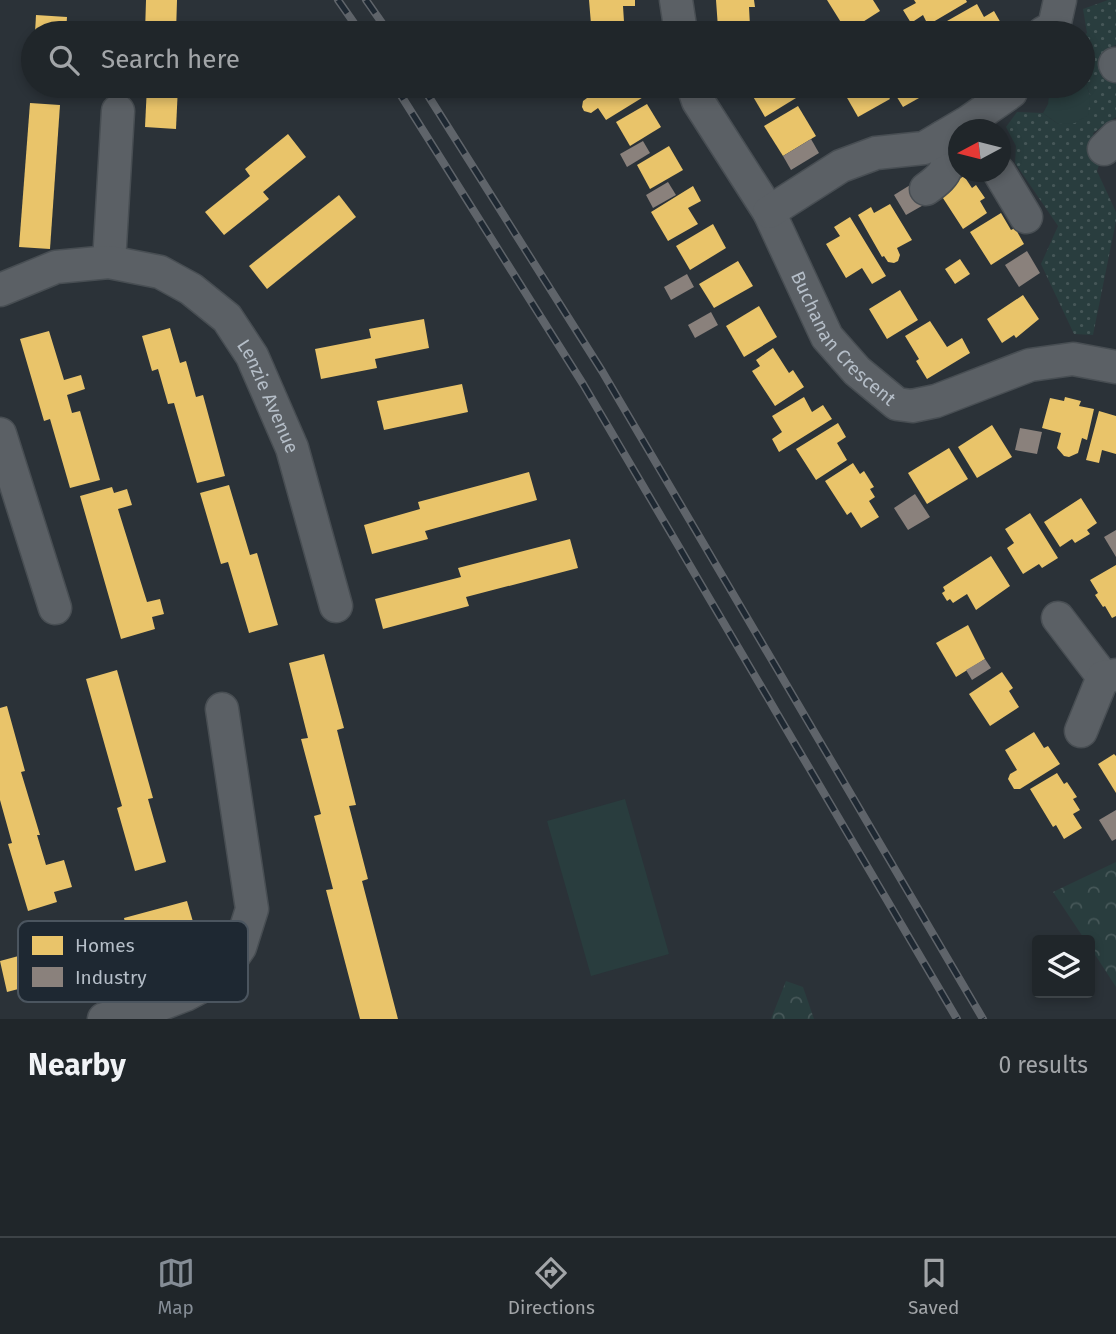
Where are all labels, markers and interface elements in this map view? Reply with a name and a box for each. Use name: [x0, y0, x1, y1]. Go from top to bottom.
search box: [21, 21, 1095, 98]
icon: search: [45, 41, 83, 79]
text: Search here: [101, 44, 240, 75]
north arrow: [948, 119, 1011, 182]
street label: Buchanan Crescent: [786, 267, 901, 411]
street label: Lenzie Avenue: [232, 335, 304, 457]
legend: [18, 921, 248, 1002]
text: Homes: [75, 934, 135, 957]
map controls: [1032, 935, 1095, 998]
button: layers: [1032, 935, 1095, 998]
text: Industry: [75, 966, 147, 989]
text: Nearby: [28, 1047, 126, 1083]
text: 0 results: [998, 1051, 1088, 1079]
tab: Map: [157, 1254, 195, 1319]
tab: Directions: [508, 1254, 595, 1319]
tab: Saved: [908, 1254, 959, 1319]

